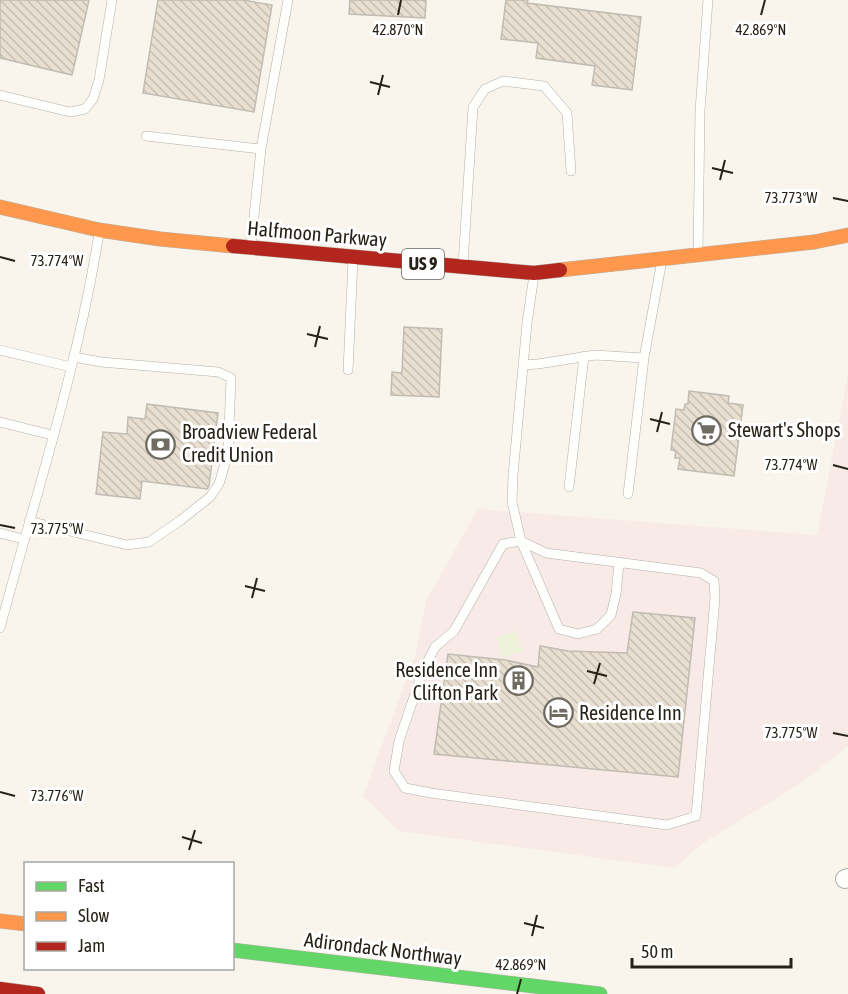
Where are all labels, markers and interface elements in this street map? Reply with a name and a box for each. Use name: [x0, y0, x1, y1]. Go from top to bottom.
text: 42.870°N: [373, 21, 423, 38]
text: 42.869°N: [736, 21, 786, 38]
text: 73.773°W: [765, 189, 818, 206]
street label: Halfmoon Parkway: [246, 216, 388, 251]
road number: US 9: [402, 249, 444, 279]
text: 73.774°W: [31, 252, 84, 269]
supermarket icon: Stewart's Shops: [691, 414, 723, 446]
place label: Stewart's Shops: [728, 418, 840, 441]
place label: Broadview Federal Credit Union: [182, 420, 318, 466]
bank icon: Broadview Federal Credit Union: [145, 428, 177, 460]
text: 73.774°W: [765, 456, 818, 473]
text: 73.775°W: [31, 520, 84, 537]
place label: Residence Inn Clifton Park: [395, 658, 498, 704]
building icon: Residence Inn Clifton Park: [503, 665, 535, 697]
hotel icon: Residence Inn: [542, 697, 574, 729]
place label: Residence Inn: [579, 701, 682, 724]
text: 73.775°W: [765, 724, 818, 741]
text: 73.776°W: [31, 787, 84, 804]
legend: [24, 862, 234, 970]
text: Fast: [78, 875, 105, 896]
text: Slow: [78, 905, 109, 926]
street label: Adirondack Northway: [303, 927, 463, 970]
scale bar: [632, 931, 791, 969]
text: Jam: [78, 935, 105, 956]
text: 50 m: [641, 941, 673, 962]
text: 42.869°N: [496, 956, 546, 973]

